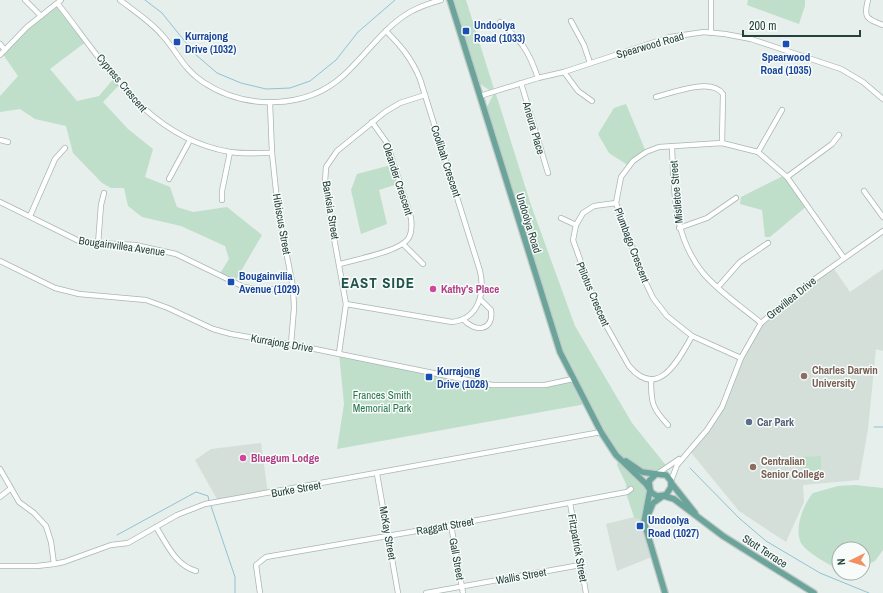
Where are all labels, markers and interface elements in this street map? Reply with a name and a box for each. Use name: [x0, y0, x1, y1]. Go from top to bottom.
scale bar: [743, 12, 860, 38]
place label: Undoolya Road (1033): [474, 18, 525, 45]
text: 200 m: [749, 18, 776, 34]
marker: Undoolya Road (1033): [461, 26, 471, 36]
place label: Kurrajong Drive (1032): [185, 29, 236, 56]
street label: Spearwood Road: [615, 29, 685, 61]
marker: Kurrajong Drive (1032): [172, 37, 182, 47]
marker: Spearwood Road (1035): [781, 39, 791, 49]
place label: Spearwood Road (1035): [760, 50, 812, 77]
street label: Cypress Crescent: [94, 51, 151, 115]
street label: Aneura Place: [520, 99, 548, 156]
street label: Coolibah Crescent: [428, 123, 464, 199]
street label: Oleander Crescent: [380, 141, 417, 218]
street label: Mistletoe Street: [666, 159, 686, 224]
street label: Banksia Street: [319, 180, 343, 241]
street label: Undoolya Road: [513, 191, 545, 255]
street label: Hibiscus Street: [270, 192, 294, 256]
street label: Plumbago Crescent: [611, 206, 653, 285]
street label: Bougainvillea Avenue: [78, 233, 166, 259]
street label: Ptilotus Crescent: [573, 260, 613, 329]
place label: Bougainvilia Avenue (1029): [239, 269, 300, 296]
district label: EAST SIDE: [341, 272, 415, 293]
street label: Grevillea Drive: [763, 274, 819, 322]
marker: Bougainvilia Avenue (1029): [226, 277, 236, 287]
place label: Kathy's Place: [441, 282, 499, 296]
marker: Kathy's Place: [428, 284, 438, 294]
street label: Kurrajong Drive: [250, 331, 314, 355]
place label: Charles Darwin University: [812, 363, 878, 390]
place label: Kurrajong Drive (1028): [437, 364, 488, 391]
marker: Charles Darwin University: [799, 371, 809, 381]
marker: Kurrajong Drive (1028): [424, 372, 434, 382]
park label: Frances Smith Memorial Park: [353, 388, 412, 415]
place label: Car Park: [757, 415, 795, 429]
marker: Car Park: [744, 417, 754, 427]
place label: Bluegum Lodge: [251, 451, 319, 465]
marker: Bluegum Lodge: [238, 453, 248, 463]
place label: Centralian Senior College: [761, 454, 824, 481]
marker: Centralian Senior College: [748, 462, 758, 472]
street label: Burke Street: [270, 478, 322, 500]
street label: McKay Street: [376, 505, 400, 561]
street label: Fitzpatrick Street: [565, 513, 591, 584]
place label: Undoolya Road (1027): [648, 513, 699, 540]
street label: Raggatt Street: [415, 514, 475, 538]
marker: Undoolya Road (1027): [635, 521, 645, 531]
street label: Stott Terrace: [740, 531, 790, 571]
street label: Gall Street: [446, 537, 468, 582]
north arrow: [831, 541, 871, 581]
text: N: [834, 558, 848, 566]
street label: Wallis Street: [495, 565, 548, 587]

